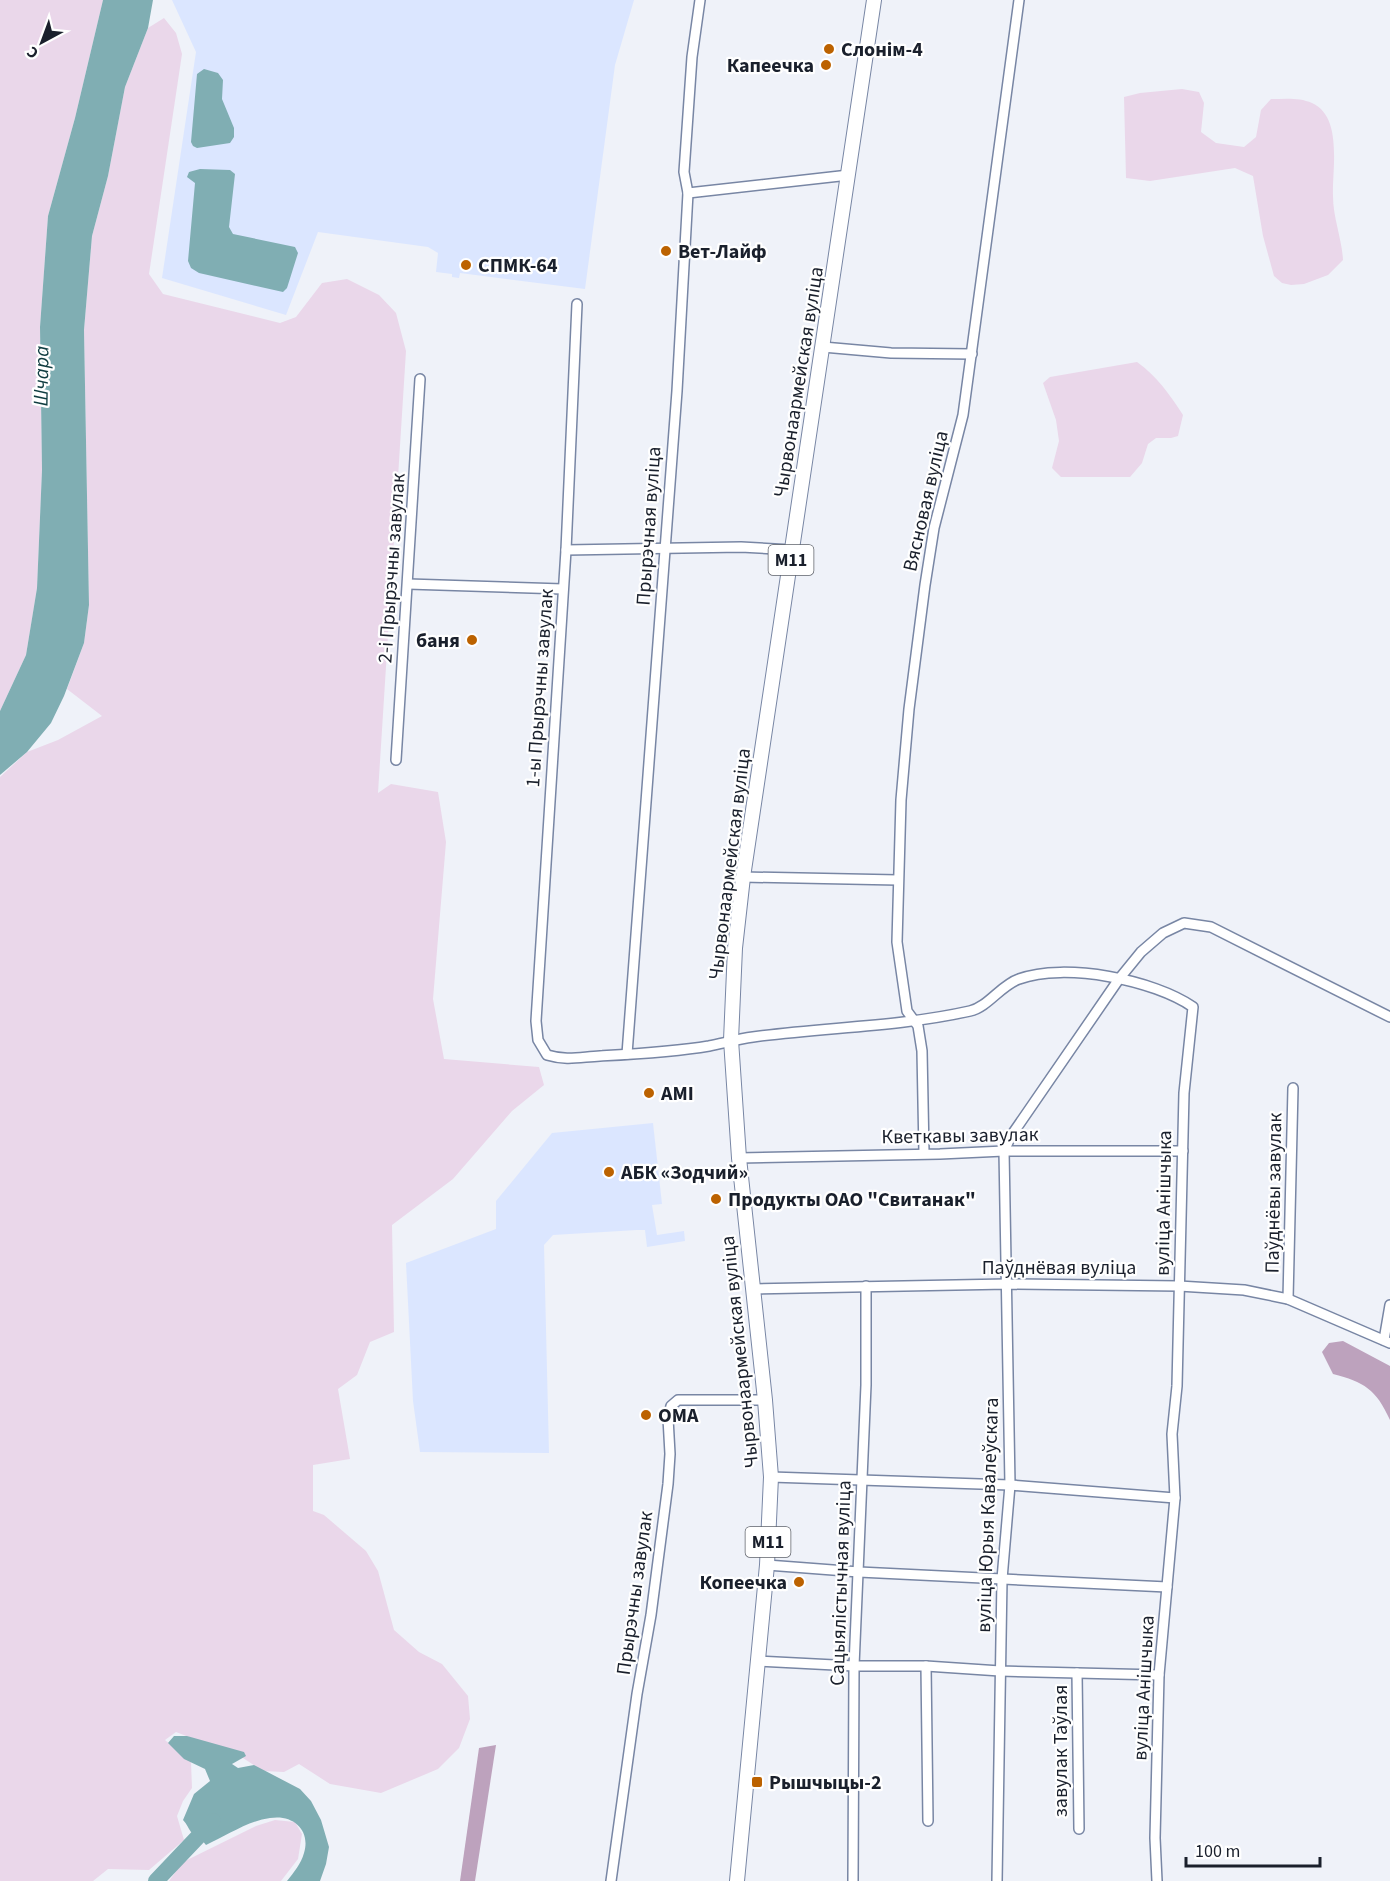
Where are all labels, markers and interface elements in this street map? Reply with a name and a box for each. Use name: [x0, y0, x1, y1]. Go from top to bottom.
north arrow: [12, 12, 72, 72]
place label: Слонім-4: [841, 36, 923, 64]
text: С: [22, 41, 44, 64]
marker: Слонім-4: [822, 42, 836, 56]
place label: Капеечка: [727, 52, 814, 80]
marker: Капеечка: [819, 58, 833, 72]
place label: Вет-Лайф: [678, 238, 767, 266]
marker: Вет-Лайф: [659, 244, 673, 258]
place label: СПМК-64: [478, 252, 558, 280]
marker: СПМК-64: [459, 258, 473, 272]
street label: Чырвонаармейская вуліца: [767, 265, 831, 500]
water label: Шчара: [25, 345, 57, 407]
street label: Вясновая вуліца: [896, 428, 956, 574]
street label: Прырэчная вуліца: [629, 446, 669, 606]
street label: 2-і Прырэчны завулак: [371, 472, 413, 664]
road number: М11: [768, 545, 814, 575]
street label: 1-ы Прырэчны завулак: [519, 588, 561, 788]
place label: баня: [416, 627, 460, 655]
marker: баня: [465, 633, 479, 647]
street label: Чырвонаармейская вуліца: [702, 747, 758, 982]
place label: AMI: [660, 1080, 694, 1108]
marker: AMI: [642, 1086, 656, 1100]
street label: Паўднёвы завулак: [1259, 1112, 1289, 1274]
street label: Кветкавы завулак: [881, 1121, 1039, 1151]
street label: вуліца Анішчыка: [1149, 1130, 1179, 1276]
place label: АБК «Зодчий»: [620, 1159, 748, 1187]
marker: АБК «Зодчий»: [602, 1165, 616, 1179]
place label: Продукты ОАО "Свитанак": [728, 1186, 976, 1214]
marker: Продукты ОАО "Свитанак": [709, 1192, 723, 1206]
street label: Чырвонаармейская вуліца: [714, 1234, 766, 1469]
street label: Паўднёвая вуліца: [982, 1254, 1136, 1282]
street label: вуліца Юрыя Кавалеўскага: [970, 1397, 1006, 1633]
place label: ОМА: [658, 1402, 699, 1430]
marker: ОМА: [639, 1408, 653, 1422]
street label: Сацыялістычная вуліца: [823, 1480, 859, 1686]
street label: Прырэчны завулак: [610, 1509, 660, 1677]
road number: М11: [746, 1527, 790, 1557]
place label: Копеечка: [699, 1569, 787, 1597]
marker: Копеечка: [792, 1575, 806, 1589]
street label: вуліца Анішчыка: [1126, 1615, 1162, 1762]
street label: завулак Таўлая: [1047, 1685, 1075, 1817]
place label: Рышчыцы-2: [769, 1769, 881, 1797]
marker: Рышчыцы-2: [750, 1775, 764, 1789]
scale bar: [1186, 1830, 1320, 1868]
text: 100 m: [1195, 1839, 1240, 1864]

